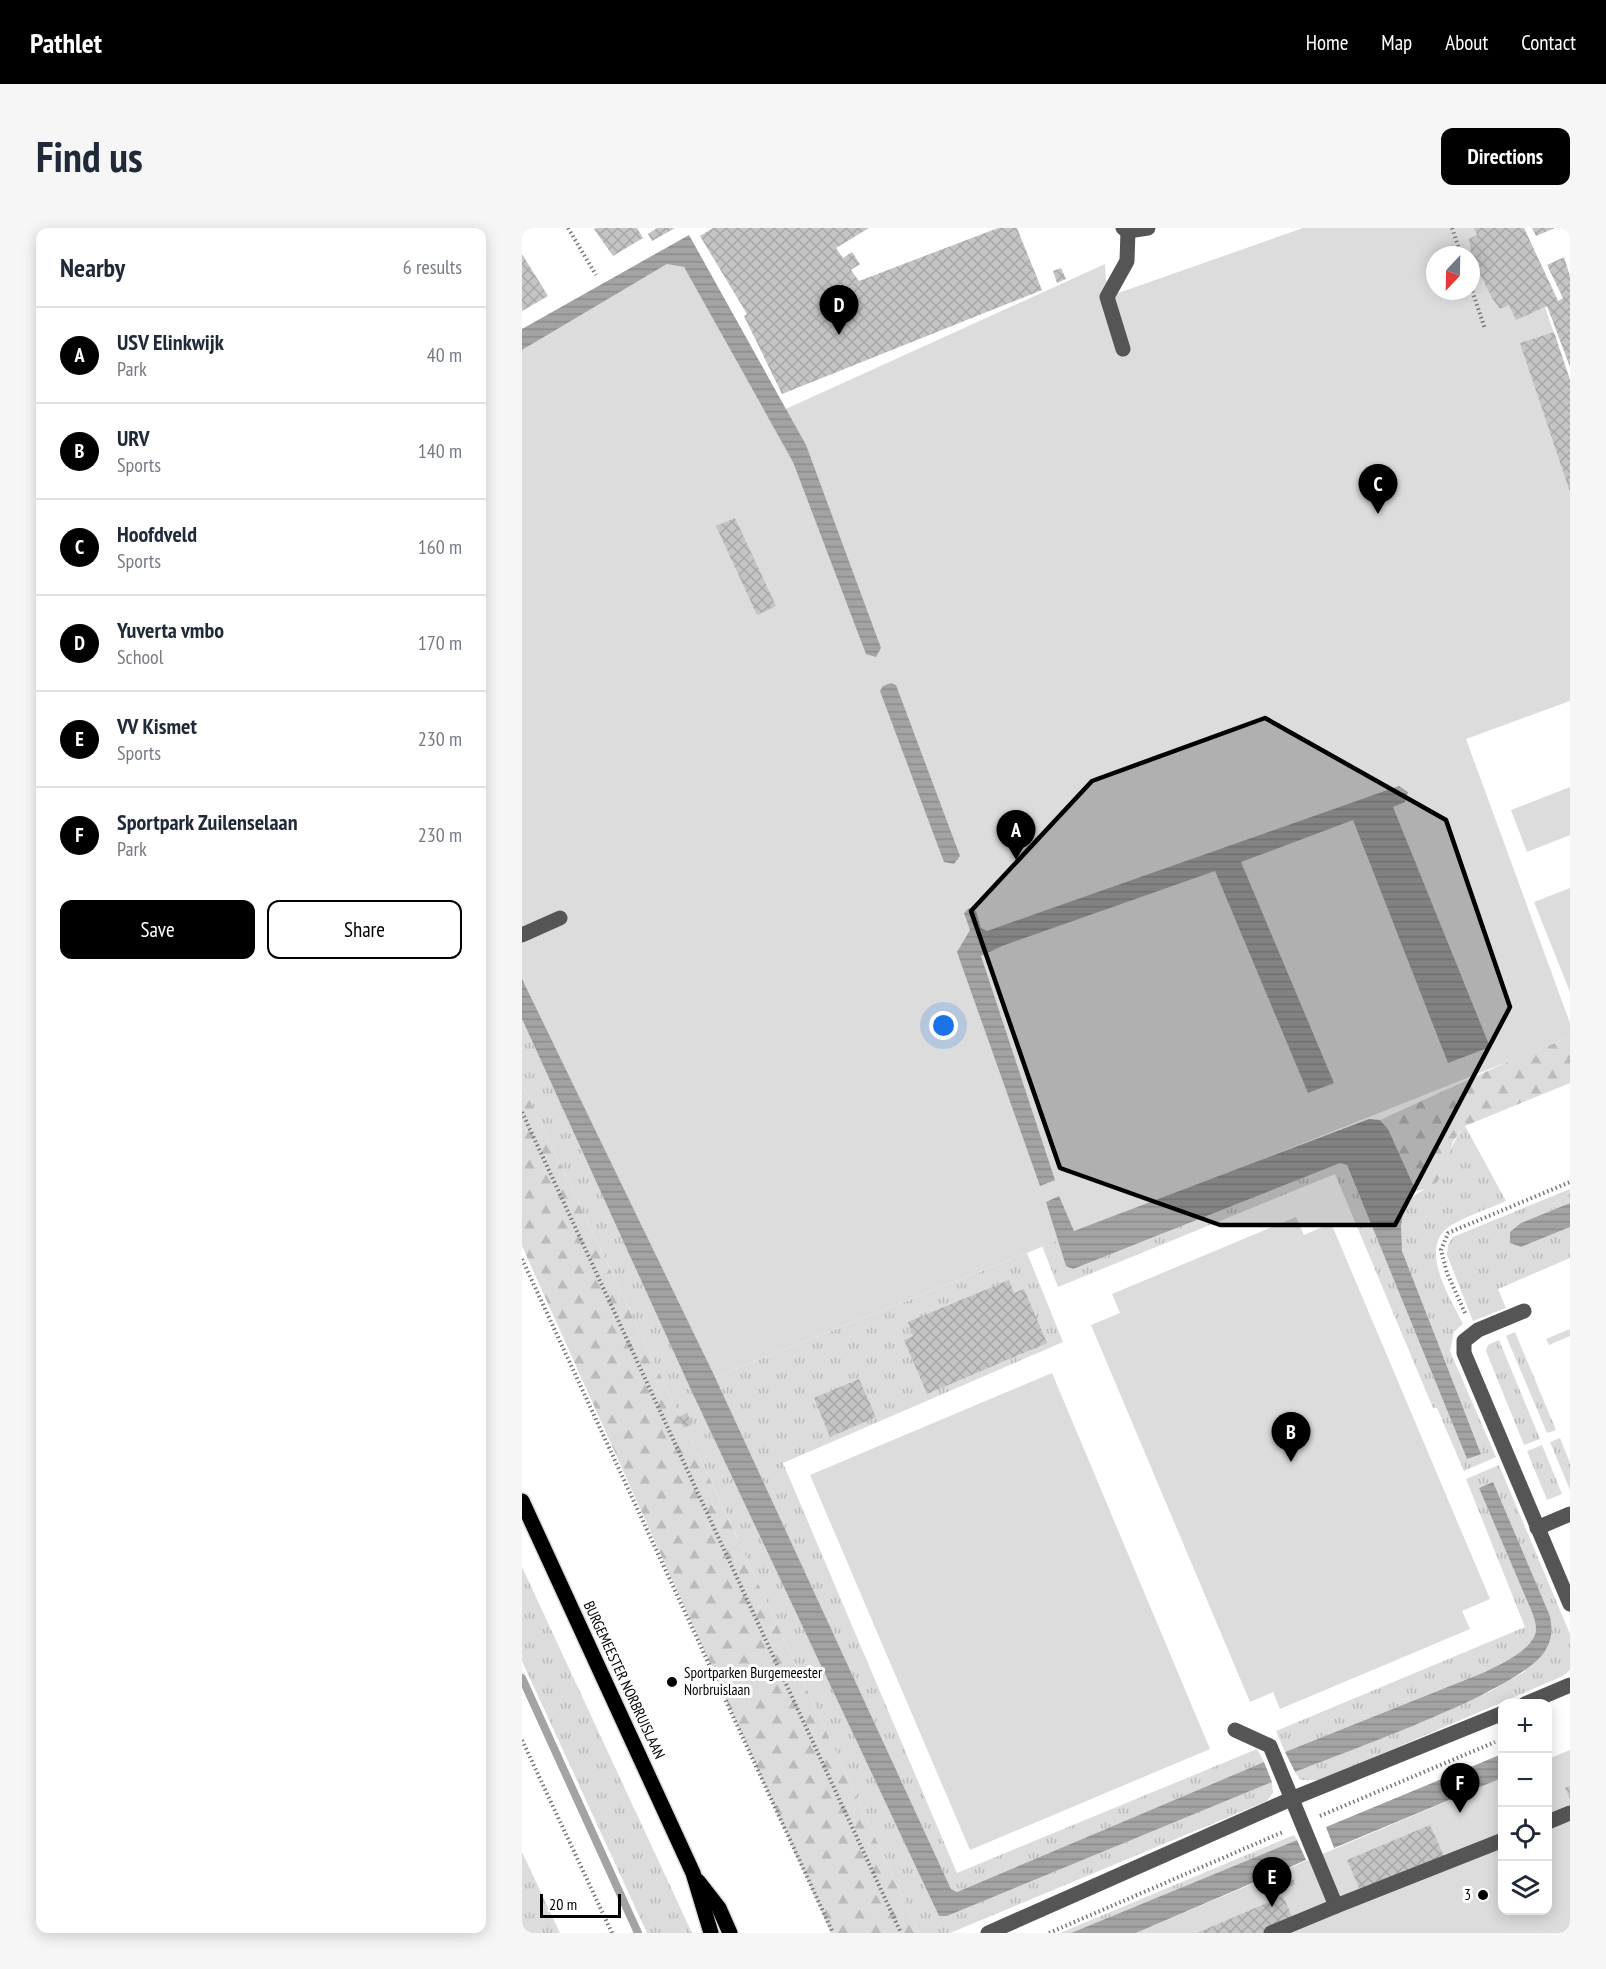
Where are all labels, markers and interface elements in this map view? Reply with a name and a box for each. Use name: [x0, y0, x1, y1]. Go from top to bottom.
text: Pathlet: [30, 24, 102, 61]
text: Home: [1306, 29, 1348, 56]
text: Map: [1381, 29, 1412, 56]
text: About: [1445, 29, 1488, 56]
text: Contact: [1521, 29, 1576, 56]
button: Directions: [1441, 128, 1570, 185]
text: Find us: [36, 129, 143, 184]
north arrow: [1426, 246, 1480, 300]
text: Nearby: [60, 251, 125, 284]
text: 6 results: [403, 254, 462, 280]
pin: D: [820, 285, 858, 335]
text: USV Elinkwijk: [117, 328, 224, 356]
text: A: [74, 342, 85, 368]
text: 40 m: [427, 342, 462, 368]
text: Park: [117, 356, 147, 382]
text: URV: [117, 424, 150, 452]
text: B: [75, 438, 84, 464]
text: 140 m: [418, 438, 462, 464]
text: Sports: [117, 452, 161, 478]
pin: C: [1358, 464, 1398, 514]
text: Hoofdveld: [117, 520, 197, 548]
text: C: [75, 534, 84, 560]
text: 160 m: [418, 534, 462, 560]
text: Sports: [117, 548, 161, 574]
text: Yuverta vmbo: [117, 616, 224, 644]
text: D: [74, 630, 85, 656]
text: 170 m: [418, 630, 462, 656]
text: School: [117, 644, 163, 670]
text: VV Kismet: [117, 712, 197, 740]
text: E: [75, 726, 84, 752]
text: 230 m: [418, 726, 462, 752]
text: Sports: [117, 740, 161, 766]
text: Sportpark Zuilenselaan: [117, 808, 298, 836]
pin: A: [996, 810, 1036, 860]
text: F: [75, 822, 84, 848]
text: 230 m: [418, 822, 462, 848]
text: Park: [117, 836, 147, 862]
button: Save: [60, 900, 255, 959]
button: Share: [267, 900, 462, 959]
your location: [929, 1011, 958, 1040]
pin: B: [1272, 1412, 1310, 1462]
street label: BURGEMEESTER NORBRUISLAAN: [580, 1598, 669, 1762]
place label: Sportparken Burgemeester Norbruislaan: [684, 1663, 823, 1699]
marker: Sportparken Burgemeester Norbruislaan: [665, 1675, 679, 1689]
map controls: [1498, 1699, 1552, 1915]
button: +: [1498, 1699, 1552, 1753]
button: −: [1498, 1753, 1552, 1807]
pin: F: [1440, 1764, 1480, 1813]
button: locate: [1498, 1807, 1552, 1861]
pin: E: [1252, 1858, 1292, 1907]
button: layers: [1498, 1861, 1552, 1915]
place label: 3: [1464, 1885, 1471, 1904]
marker: 3: [1476, 1888, 1490, 1902]
scale bar: [540, 1891, 621, 1918]
text: 20 m: [549, 1894, 577, 1914]

